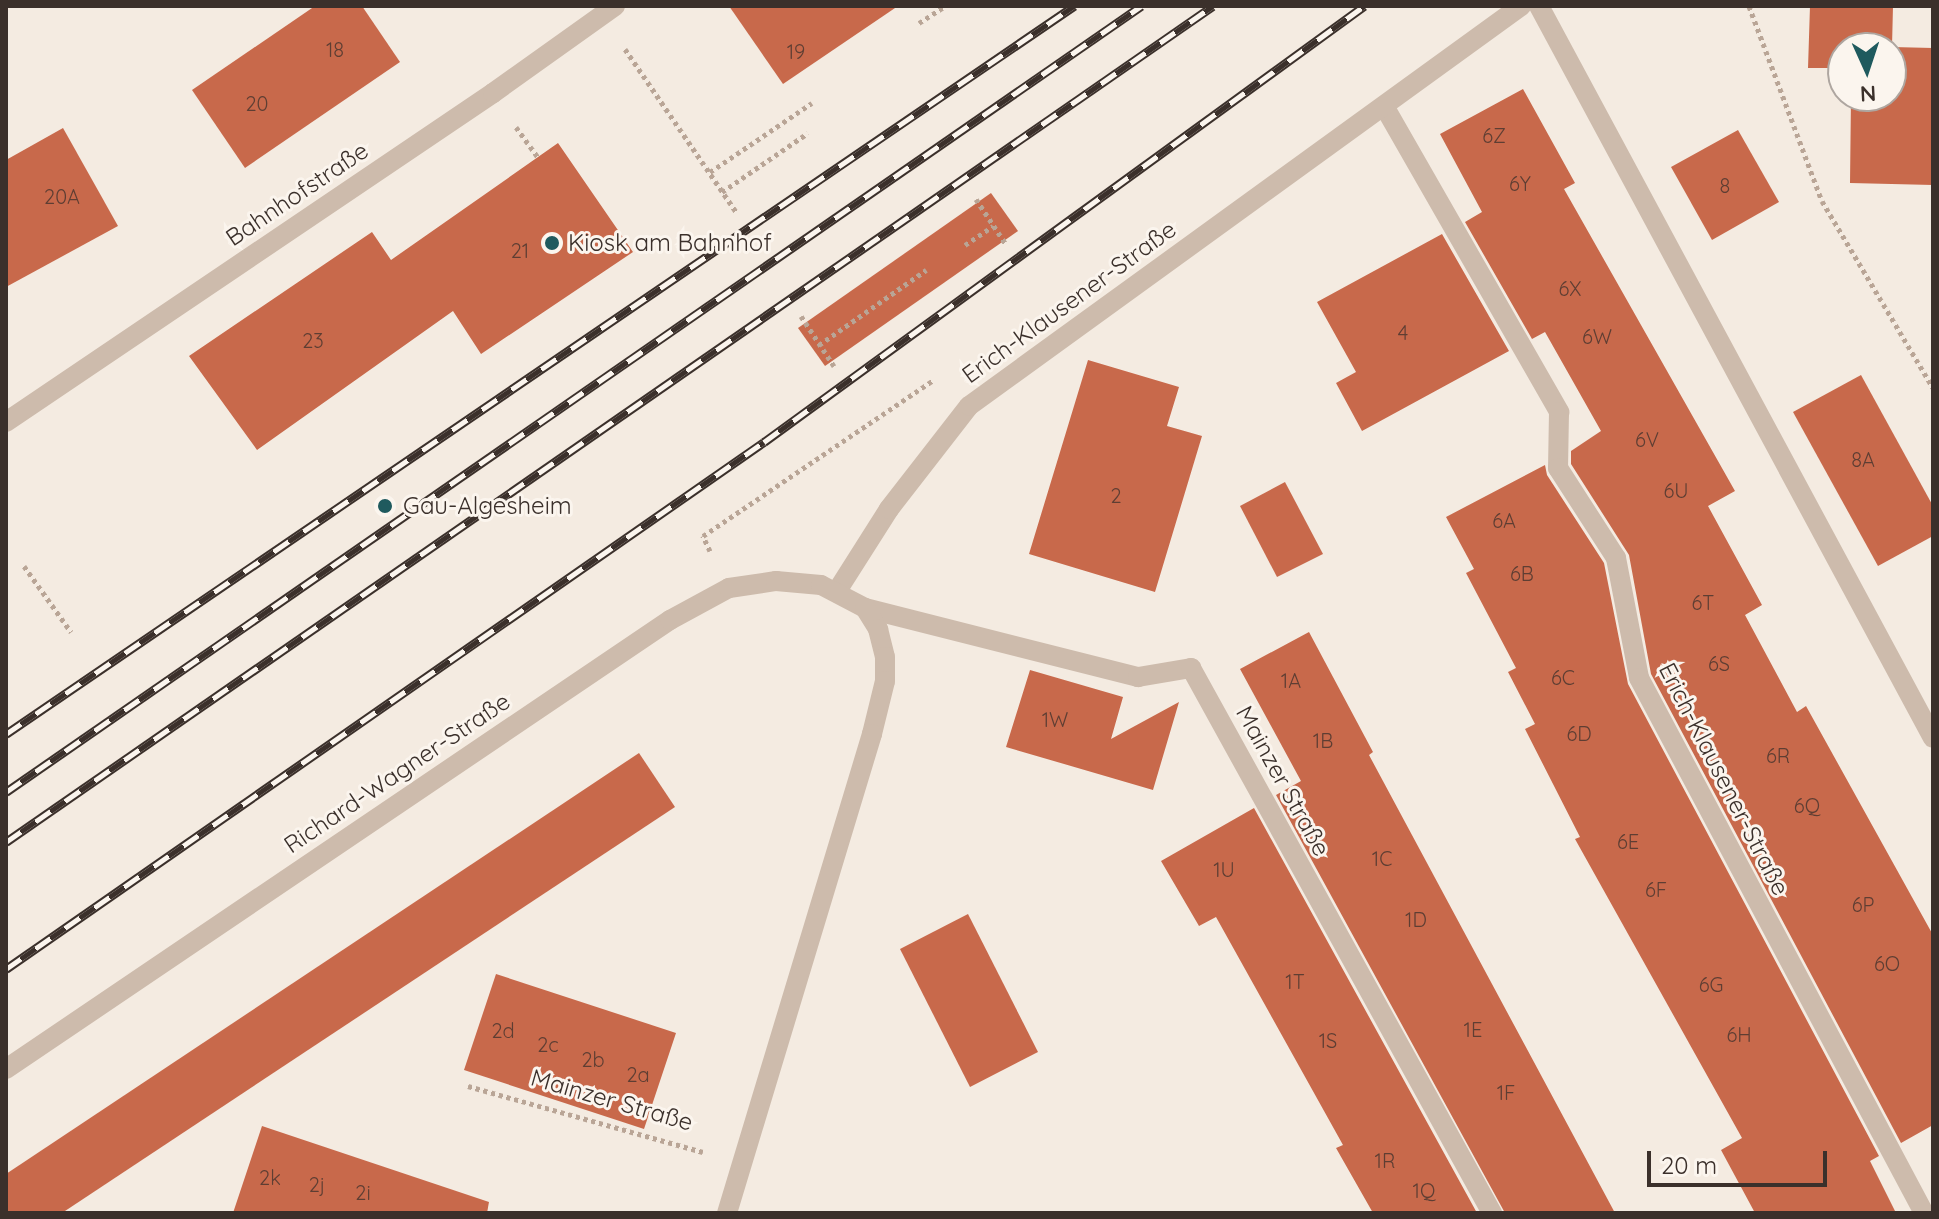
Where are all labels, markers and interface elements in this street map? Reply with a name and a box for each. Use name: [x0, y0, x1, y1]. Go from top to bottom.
north arrow: [1827, 32, 1907, 112]
house number: 18: [326, 37, 344, 61]
house number: 19: [787, 39, 805, 63]
text: N: [1859, 80, 1877, 108]
house number: 20: [246, 91, 268, 115]
house number: 6Z: [1482, 123, 1506, 147]
street label: Bahnhofstraße: [220, 136, 374, 252]
house number: 6Y: [1509, 171, 1531, 195]
house number: 8: [1720, 173, 1730, 197]
house number: 20A: [44, 184, 80, 208]
street label: Erich-Klausener-Straße: [957, 215, 1181, 389]
place label: Kiosk am Bahnhof: [568, 229, 772, 257]
marker: Kiosk am Bahnhof: [543, 234, 561, 252]
house number: 21: [511, 238, 529, 262]
house number: 6X: [1559, 276, 1581, 300]
house number: 4: [1398, 320, 1408, 344]
house number: 6W: [1582, 324, 1612, 348]
house number: 23: [302, 328, 324, 352]
house number: 6V: [1635, 427, 1659, 451]
house number: 8A: [1851, 447, 1875, 471]
house number: 6U: [1663, 478, 1689, 502]
house number: 2: [1110, 483, 1122, 507]
place label: Gau-Algesheim: [403, 492, 572, 520]
marker: Gau-Algesheim: [374, 495, 396, 517]
house number: 6A: [1492, 508, 1516, 532]
house number: 6B: [1510, 561, 1534, 585]
house number: 6T: [1692, 590, 1714, 614]
house number: 6S: [1708, 651, 1730, 675]
street label: Erich-Klausener-Straße: [1653, 658, 1795, 900]
house number: 6C: [1551, 665, 1575, 689]
house number: 1A: [1281, 668, 1301, 692]
street label: Richard-Wagner-Straße: [279, 687, 515, 859]
street label: Mainzer Straße: [1230, 701, 1336, 861]
house number: 1W: [1042, 707, 1068, 731]
house number: 6D: [1566, 721, 1592, 745]
house number: 1B: [1313, 728, 1333, 752]
house number: 6R: [1766, 743, 1790, 767]
house number: 6Q: [1794, 793, 1820, 817]
house number: 6E: [1617, 829, 1639, 853]
house number: 1C: [1372, 846, 1392, 870]
house number: 1U: [1213, 857, 1235, 881]
house number: 6F: [1645, 877, 1667, 901]
house number: 6P: [1852, 892, 1874, 916]
house number: 1D: [1405, 907, 1427, 931]
house number: 6O: [1874, 951, 1900, 975]
house number: 1T: [1285, 969, 1305, 993]
house number: 6G: [1699, 972, 1723, 996]
house number: 1E: [1464, 1017, 1482, 1041]
house number: 2d: [491, 1018, 515, 1042]
house number: 6H: [1726, 1022, 1752, 1046]
house number: 1S: [1319, 1028, 1337, 1052]
house number: 2c: [537, 1032, 559, 1056]
house number: 2b: [581, 1047, 605, 1071]
house number: 2a: [626, 1062, 650, 1086]
street label: Mainzer Straße: [528, 1063, 696, 1137]
house number: 1F: [1497, 1080, 1515, 1104]
scale bar: [1651, 1135, 1831, 1185]
house number: 1R: [1375, 1148, 1395, 1172]
text: 20 m: [1661, 1150, 1717, 1180]
house number: 2k: [259, 1165, 281, 1189]
house number: 2j: [309, 1172, 325, 1196]
house number: 1Q: [1413, 1178, 1435, 1202]
house number: 2i: [355, 1180, 371, 1204]

